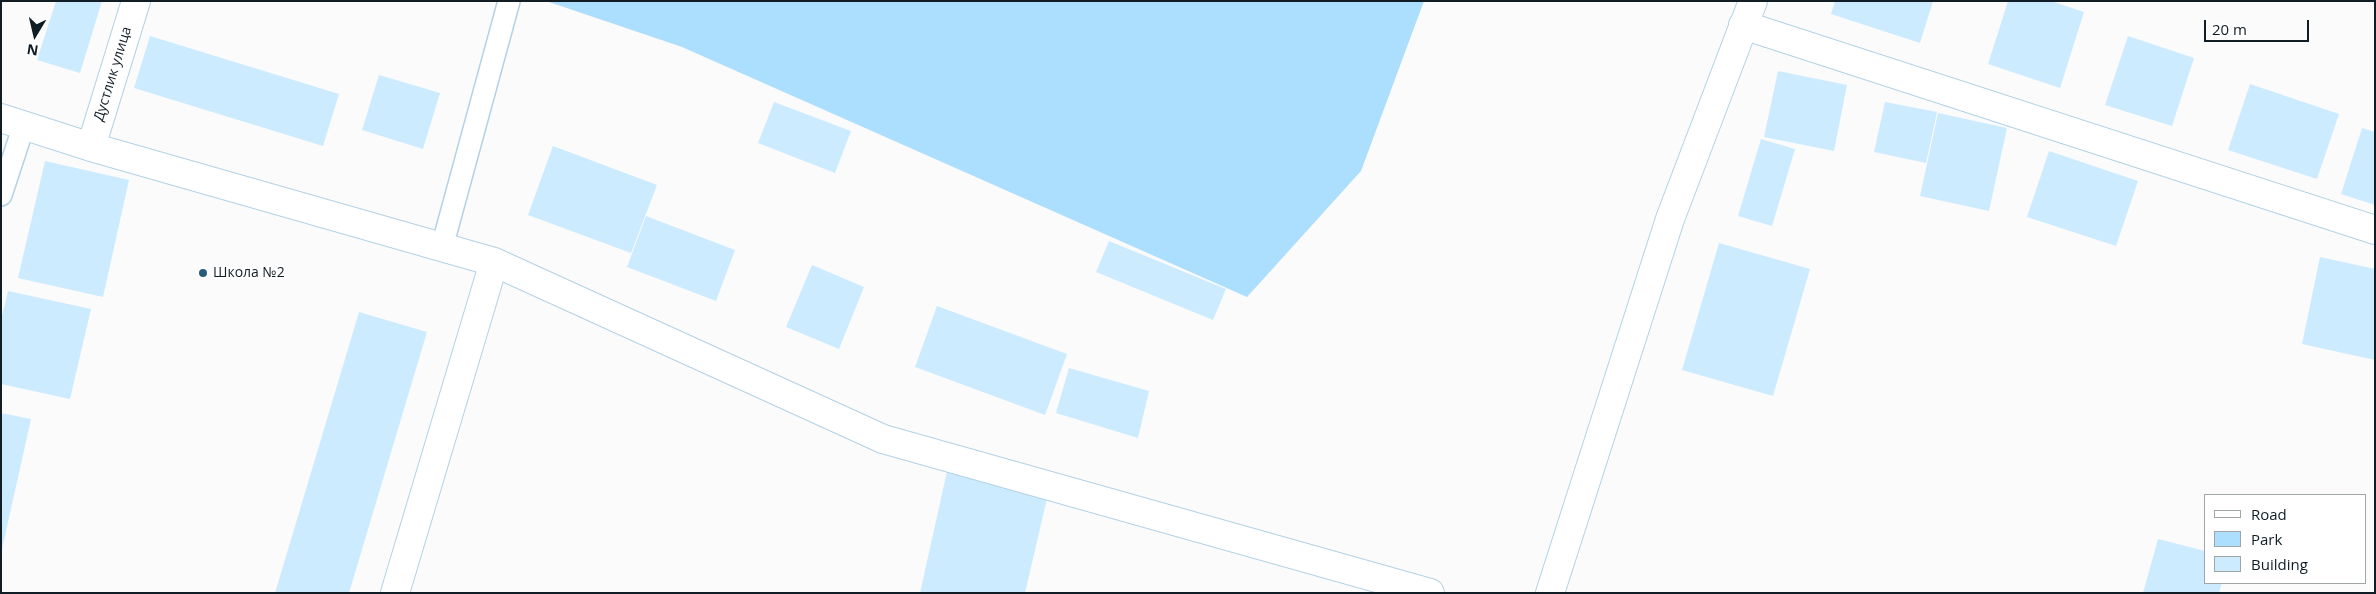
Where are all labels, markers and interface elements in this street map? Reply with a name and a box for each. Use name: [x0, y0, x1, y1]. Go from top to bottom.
north arrow: [10, 10, 60, 60]
scale bar: [2206, 10, 2311, 42]
text: 20 m: [2212, 19, 2247, 39]
street label: Дустлик улица: [91, 25, 135, 123]
text: N: [25, 40, 40, 61]
place label: Школа №2: [213, 265, 285, 281]
marker: Школа №2: [197, 267, 209, 279]
legend: [2204, 494, 2366, 584]
text: Road: [2251, 504, 2287, 524]
text: Park: [2251, 529, 2282, 549]
text: Building: [2251, 554, 2308, 574]

